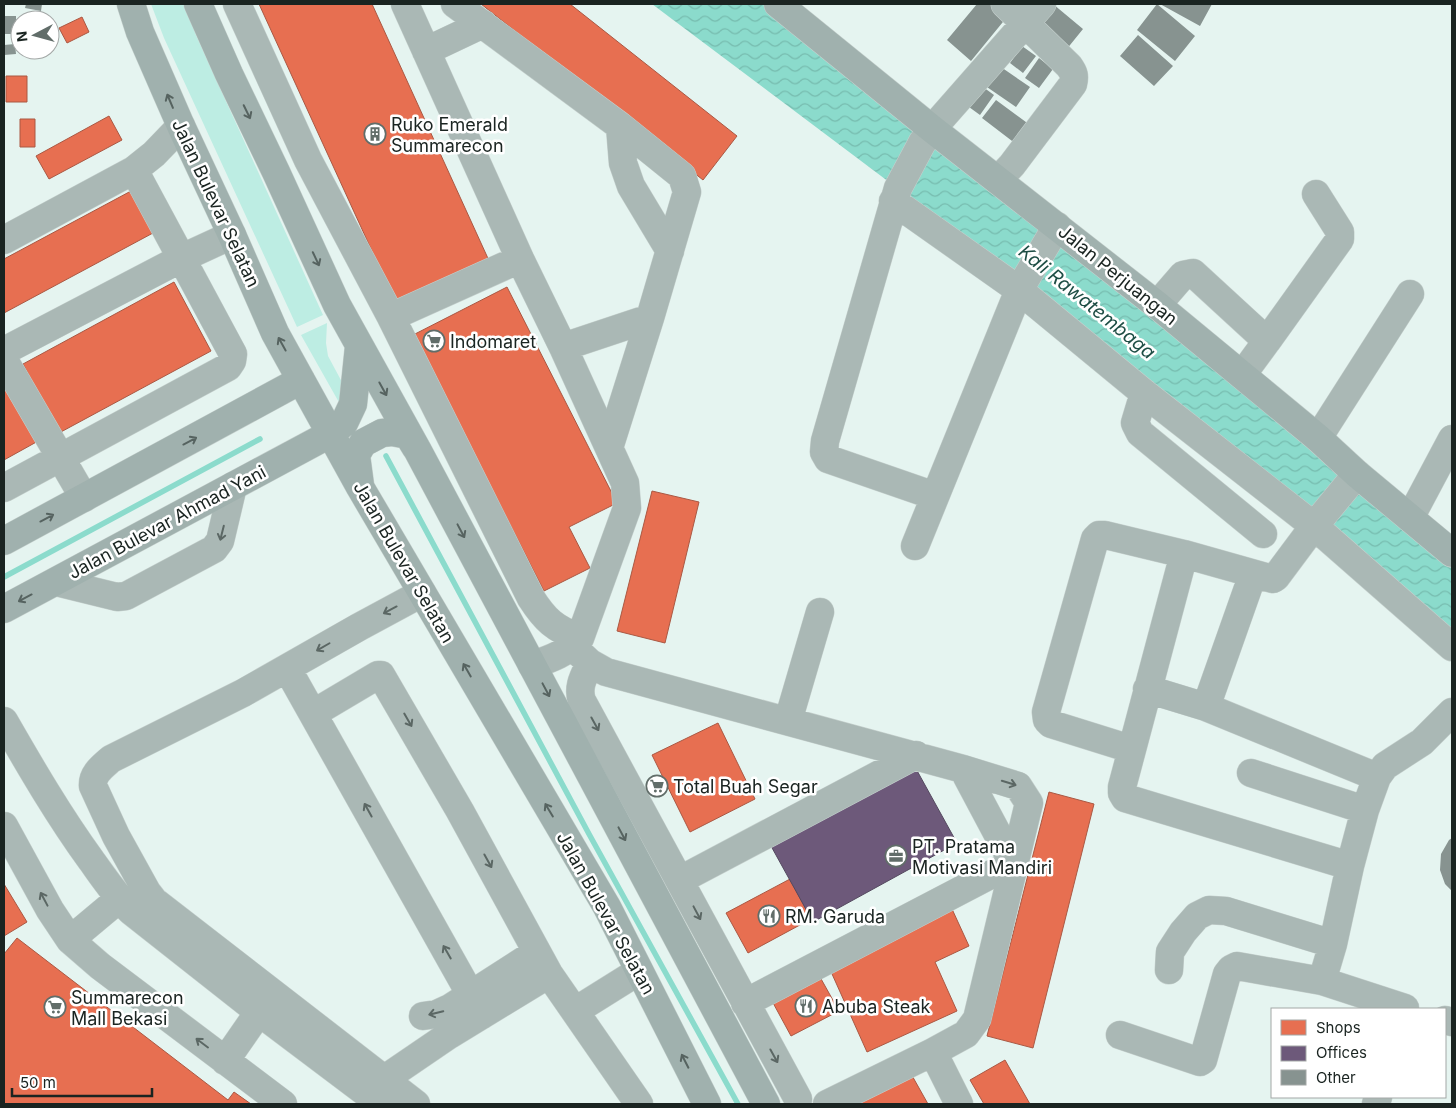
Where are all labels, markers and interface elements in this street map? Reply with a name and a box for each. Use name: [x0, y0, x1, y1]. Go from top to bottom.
north arrow: [10, 10, 60, 60]
text: N: [13, 30, 31, 43]
one-way arrow: [165, 94, 175, 109]
one-way arrow: [243, 104, 252, 119]
place label: Ruko Emerald Summarecon: [391, 114, 508, 156]
street label: Jalan Bulevar Selatan: [168, 116, 264, 290]
building icon: Ruko Emerald Summarecon: [363, 122, 387, 146]
street label: Jalan Perjuangan: [1054, 221, 1182, 329]
water label: Kali Rawatembaga: [1014, 240, 1160, 364]
one-way arrow: [312, 251, 321, 266]
supermarket icon: Indomaret: [422, 329, 446, 353]
place label: Indomaret: [450, 331, 536, 352]
one-way arrow: [276, 338, 286, 352]
one-way arrow: [378, 381, 388, 396]
one-way arrow: [182, 436, 197, 445]
street label: Jalan Bulevar Ahmad Yani: [65, 461, 269, 583]
street label: Jalan Bulevar Selatan: [349, 478, 459, 646]
one-way arrow: [39, 513, 54, 522]
one-way arrow: [217, 524, 226, 540]
one-way arrow: [456, 524, 466, 539]
one-way arrow: [18, 594, 33, 603]
one-way arrow: [383, 605, 398, 615]
one-way arrow: [316, 643, 331, 653]
one-way arrow: [462, 663, 472, 678]
one-way arrow: [542, 682, 551, 697]
one-way arrow: [403, 713, 413, 727]
one-way arrow: [590, 716, 600, 731]
supermarket icon: Total Buah Segar: [645, 774, 669, 798]
place label: Total Buah Segar: [673, 776, 818, 797]
one-way arrow: [1001, 779, 1017, 789]
one-way arrow: [363, 802, 373, 817]
one-way arrow: [544, 804, 554, 818]
one-way arrow: [617, 826, 627, 841]
street label: Jalan Bulevar Selatan: [553, 828, 659, 998]
place label: PT. Pratama Motivasi Mandiri: [912, 836, 1052, 878]
office icon: PT. Pratama Motivasi Mandiri: [884, 844, 908, 868]
one-way arrow: [483, 854, 493, 869]
one-way arrow: [39, 892, 48, 907]
restaurant icon: RM. Garuda: [757, 904, 781, 928]
one-way arrow: [692, 905, 702, 920]
place label: RM. Garuda: [785, 906, 885, 927]
one-way arrow: [442, 944, 452, 959]
place label: Summarecon Mall Bekasi: [71, 987, 184, 1029]
restaurant icon: Abuba Steak: [794, 994, 818, 1018]
supermarket icon: Summarecon Mall Bekasi: [43, 995, 67, 1019]
place label: Abuba Steak: [822, 996, 930, 1017]
legend: [1271, 1008, 1446, 1098]
one-way arrow: [428, 1009, 444, 1018]
text: Shops: [1316, 1018, 1361, 1037]
one-way arrow: [195, 1038, 209, 1048]
text: Offices: [1316, 1043, 1367, 1062]
one-way arrow: [770, 1048, 779, 1063]
one-way arrow: [680, 1054, 689, 1069]
scale bar: [12, 1066, 152, 1098]
text: Other: [1316, 1068, 1356, 1087]
text: 50 m: [20, 1073, 56, 1092]

